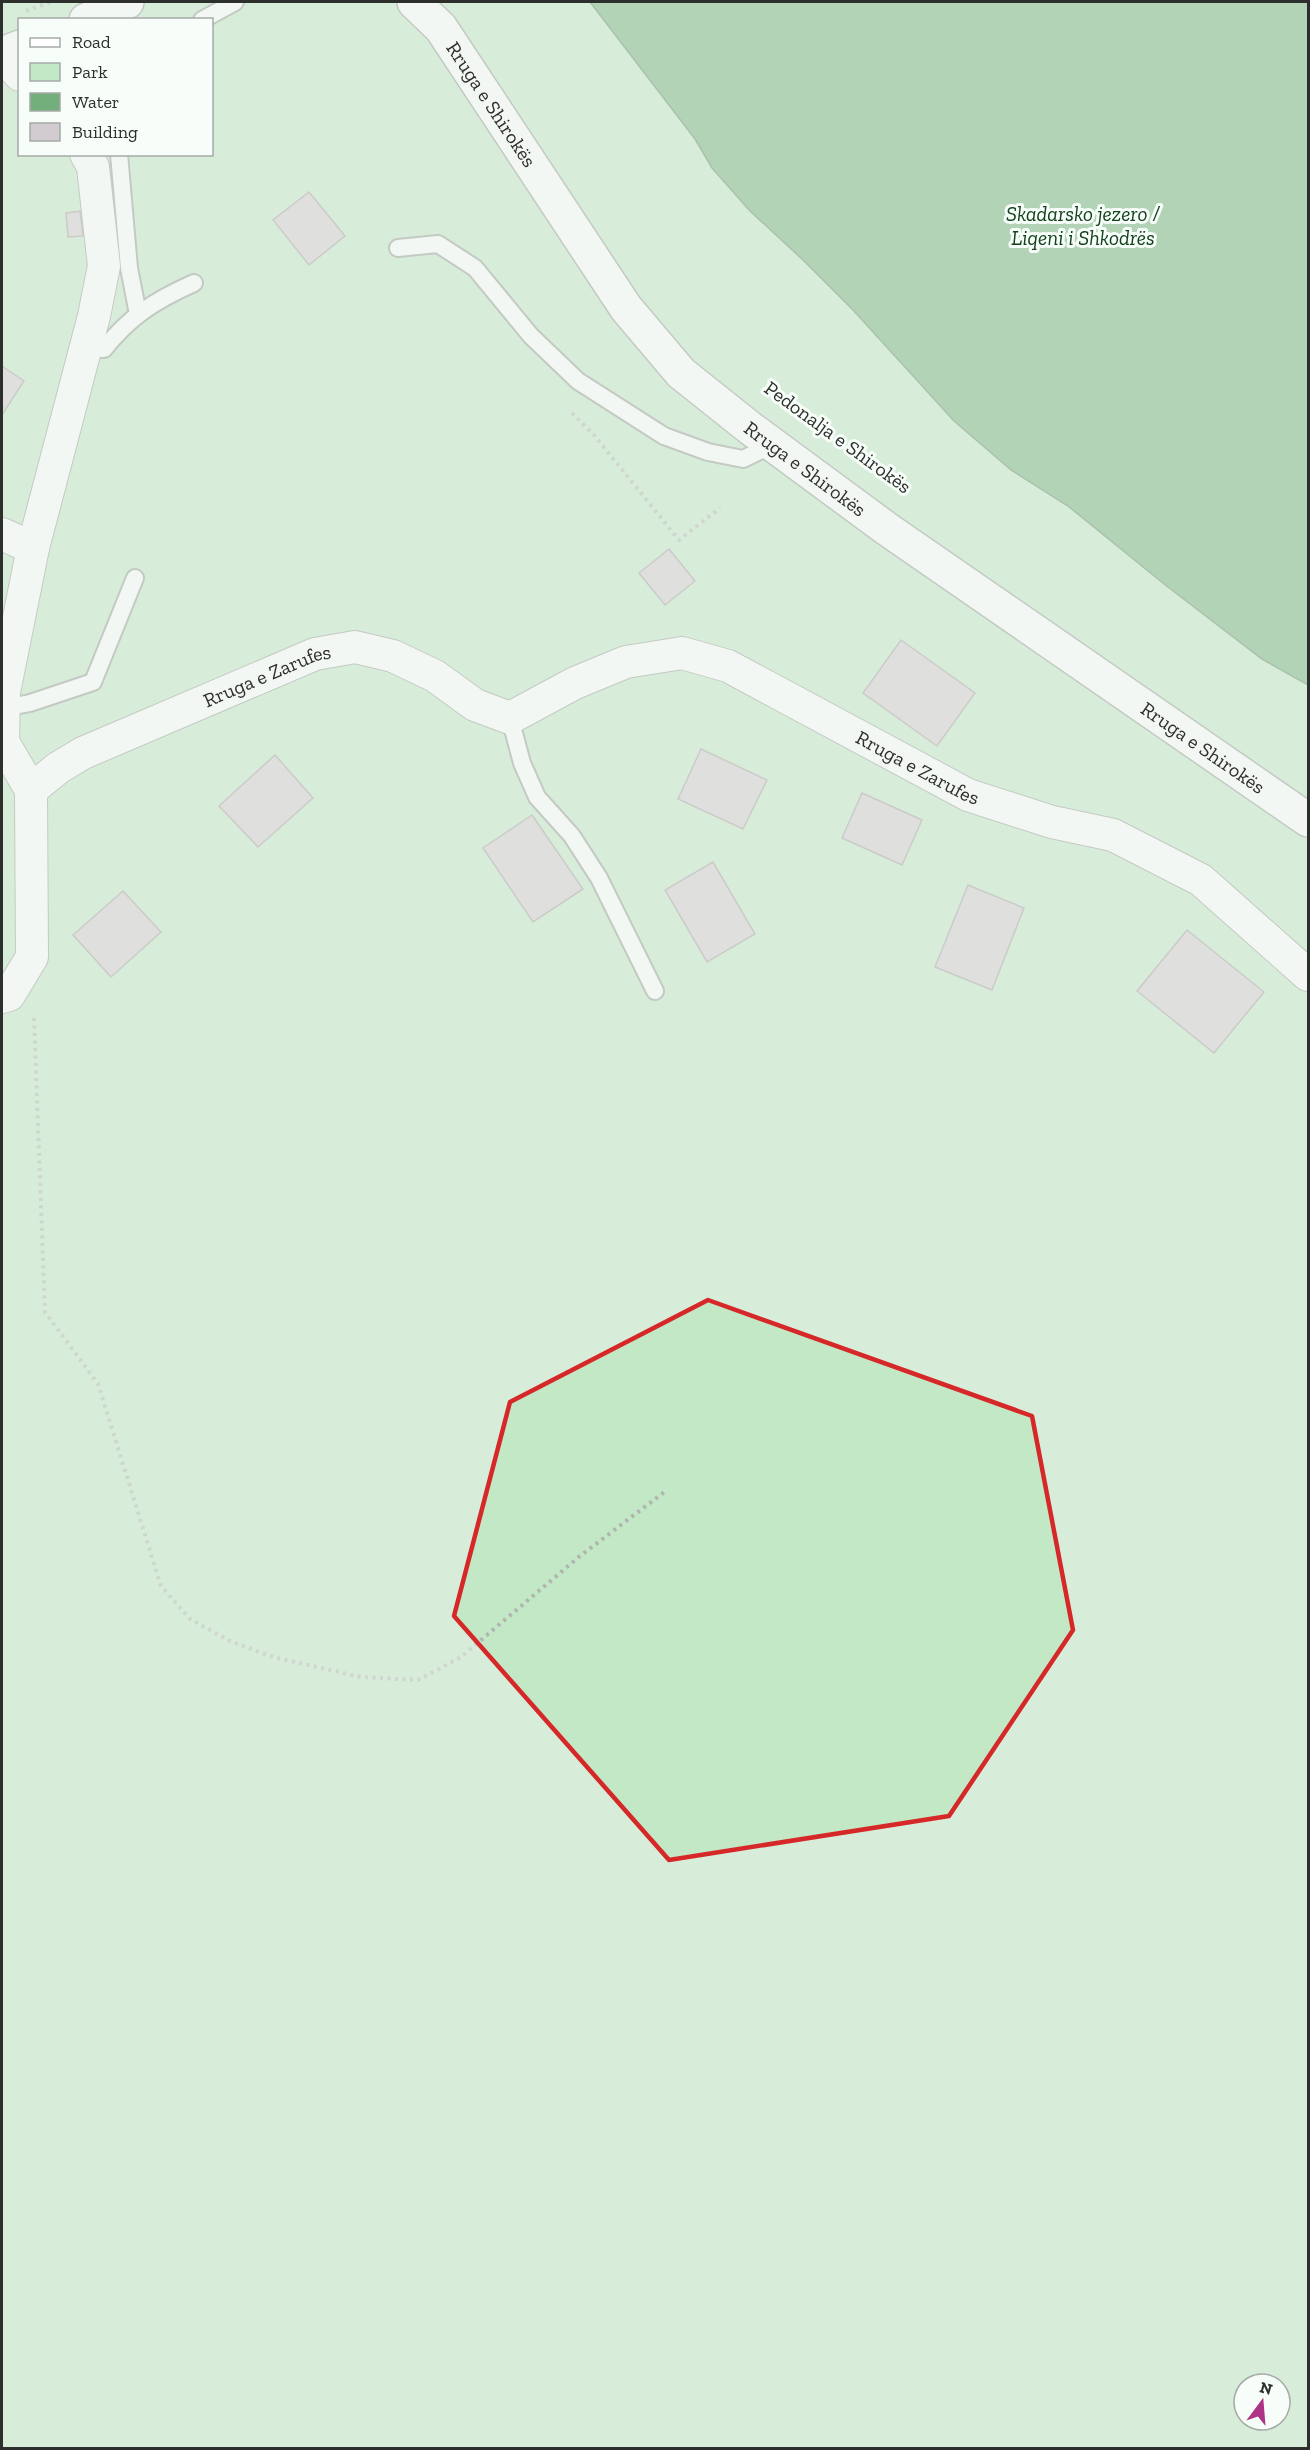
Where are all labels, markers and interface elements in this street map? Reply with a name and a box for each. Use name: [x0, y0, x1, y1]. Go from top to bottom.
legend: [18, 18, 213, 156]
text: Road: [72, 31, 111, 53]
street label: Rruga e Shirokës: [441, 37, 542, 172]
text: Park: [72, 61, 108, 83]
text: Water: [72, 91, 119, 113]
text: Building: [72, 121, 138, 143]
water label: Skadarsko jezero / Liqeni i Shkodrës: [1006, 201, 1160, 250]
street label: Pedonalja e Shirokës: [760, 376, 916, 498]
street label: Rruga e Shirokës: [739, 416, 871, 522]
street label: Rruga e Zarufes: [200, 639, 333, 712]
street label: Rruga e Shirokës: [1136, 696, 1270, 799]
street label: Rruga e Zarufes: [852, 725, 982, 810]
north arrow: [1232, 2372, 1292, 2432]
text: N: [1258, 2377, 1274, 2399]

